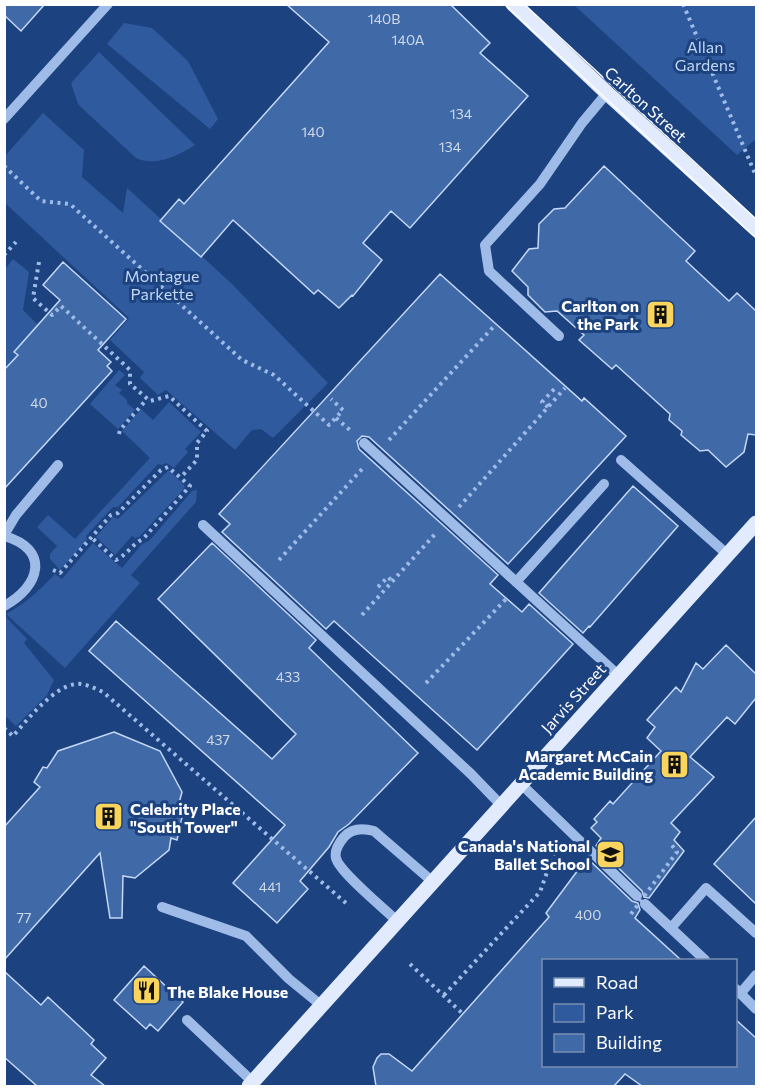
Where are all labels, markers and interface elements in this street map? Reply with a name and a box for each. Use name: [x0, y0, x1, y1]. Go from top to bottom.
house number: 140B: [368, 10, 400, 27]
house number: 140A: [392, 31, 425, 48]
park label: Allan Gardens: [675, 37, 735, 74]
street label: Carlton Street: [601, 62, 691, 146]
house number: 134: [450, 105, 473, 122]
house number: 140: [301, 123, 325, 140]
house number: 134: [439, 138, 462, 155]
park label: Montague Parkette: [125, 266, 199, 303]
place label: Carlton on the Park: [561, 296, 640, 333]
building icon: Carlton on the Park: [644, 298, 676, 330]
house number: 40: [30, 394, 48, 411]
street label: Jarvis Street: [537, 659, 610, 737]
house number: 433: [276, 668, 300, 685]
house number: 437: [206, 731, 230, 748]
place label: Margaret McCain Academic Building: [518, 746, 653, 783]
building icon: Margaret McCain Academic Building: [658, 748, 690, 780]
place label: Celebrity Place "South Tower": [130, 799, 241, 836]
building icon: Celebrity Place "South Tower": [93, 801, 125, 833]
place label: Canada's National Ballet School: [458, 836, 590, 873]
school or university icon: Canada's National Ballet School: [595, 838, 627, 870]
house number: 441: [259, 878, 281, 895]
house number: 400: [575, 906, 601, 923]
house number: 77: [17, 909, 31, 926]
legend: [542, 959, 737, 1067]
text: Road: [596, 971, 638, 993]
restaurant icon: The Blake House: [130, 975, 162, 1007]
place label: The Blake House: [167, 982, 288, 1001]
text: Park: [596, 1001, 634, 1023]
text: Building: [596, 1031, 662, 1053]

